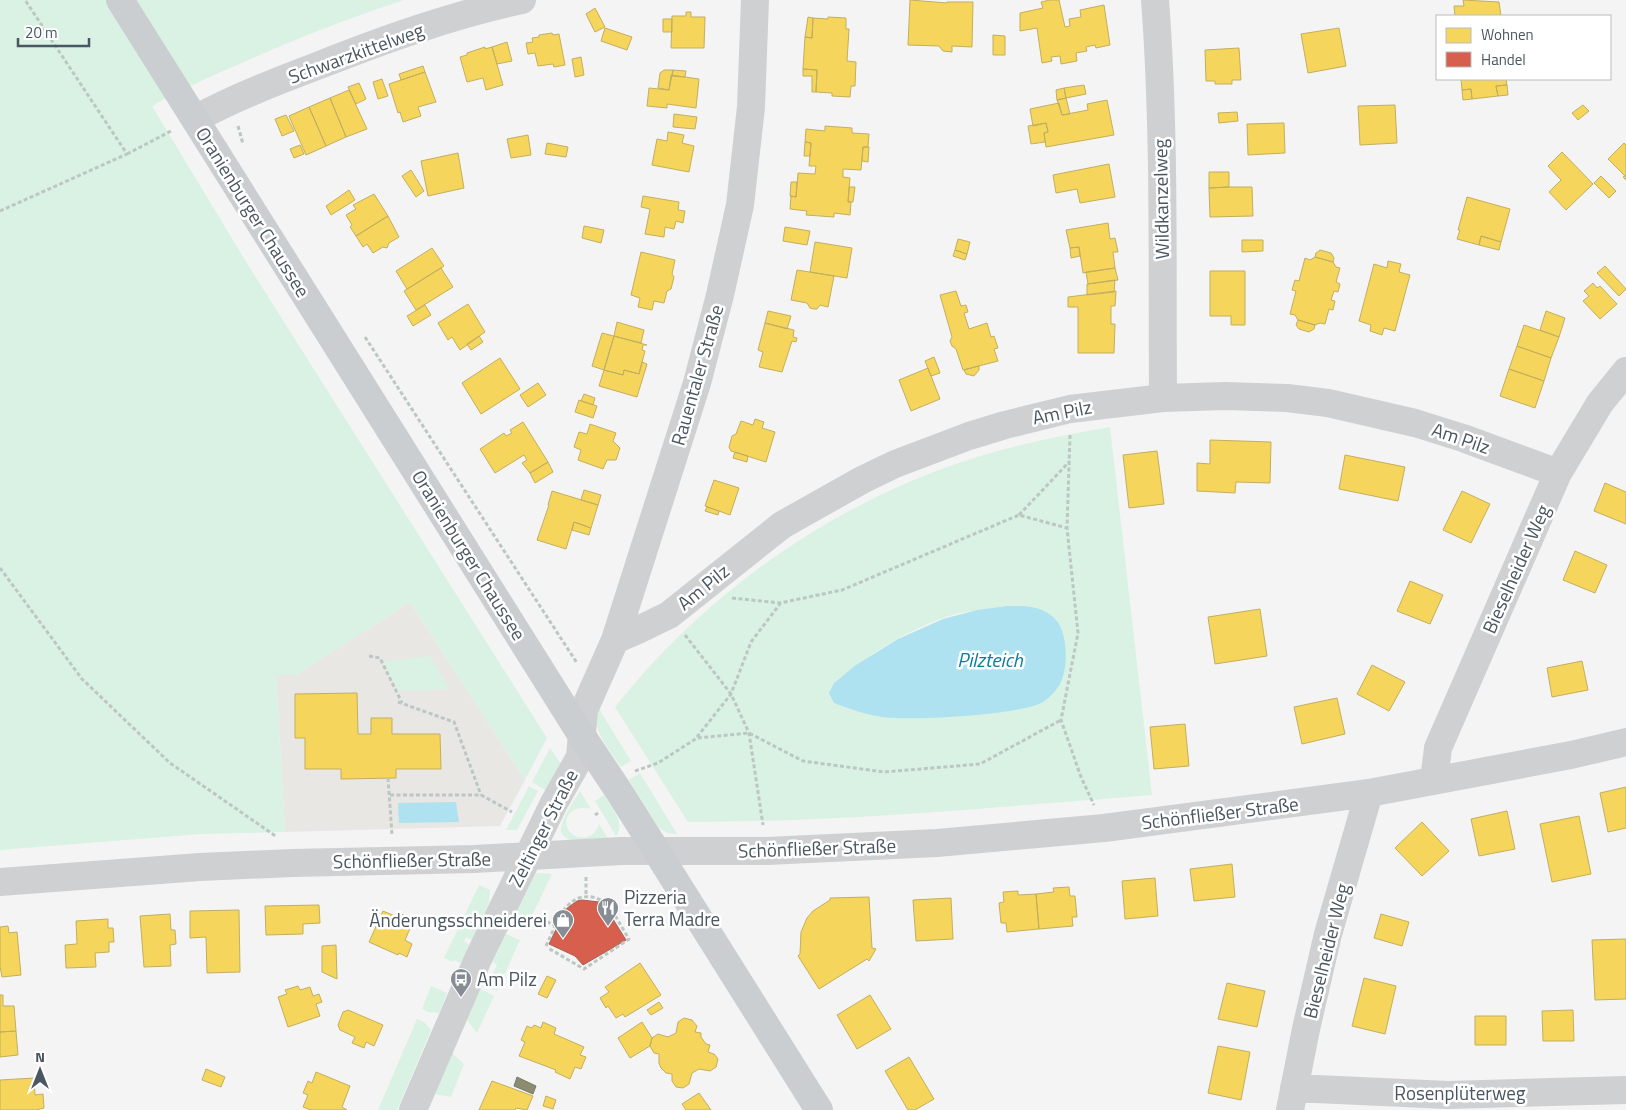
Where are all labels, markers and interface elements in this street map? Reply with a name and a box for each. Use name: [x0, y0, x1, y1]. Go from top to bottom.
scale bar: [18, 15, 89, 47]
street label: Schwarzkittelweg: [284, 15, 428, 90]
legend: [1436, 15, 1611, 80]
text: 20 m: [25, 21, 58, 44]
text: Wohnen: [1481, 23, 1534, 46]
text: Handel: [1481, 48, 1526, 71]
street label: Oranienburger Chaussee: [189, 121, 318, 303]
street label: Wildkanzelweg: [1145, 138, 1176, 260]
street label: Rauentaler Straße: [663, 301, 730, 449]
street label: Am Pilz: [1030, 392, 1094, 431]
street label: Am Pilz: [1428, 414, 1494, 461]
street label: Oranienburger Chaussee: [405, 464, 534, 646]
street label: Bieselheider Weg: [1474, 499, 1557, 638]
street label: Am Pilz: [670, 557, 735, 617]
water label: Pilzteich: [957, 644, 1024, 675]
street label: Zeltinger Straße: [500, 764, 585, 892]
street label: Schönfließer Straße: [1140, 788, 1300, 837]
street label: Schönfließer Straße: [737, 830, 896, 865]
street label: Schönfließer Straße: [333, 844, 491, 875]
street label: Bieselheider Weg: [1295, 880, 1356, 1022]
place label: Pizzeria Terra Madre: [624, 882, 720, 933]
restaurant icon: Pizzeria Terra Madre: [596, 896, 620, 927]
place label: Änderungsschneiderei: [369, 905, 547, 934]
shop icon: Änderungsschneiderei: [551, 908, 575, 939]
place label: Am Pilz: [477, 964, 537, 993]
bus stop icon: Am Pilz: [449, 967, 473, 998]
north arrow: [15, 1045, 65, 1095]
text: N: [35, 1046, 45, 1067]
street label: Rosenplüterweg: [1394, 1078, 1526, 1107]

